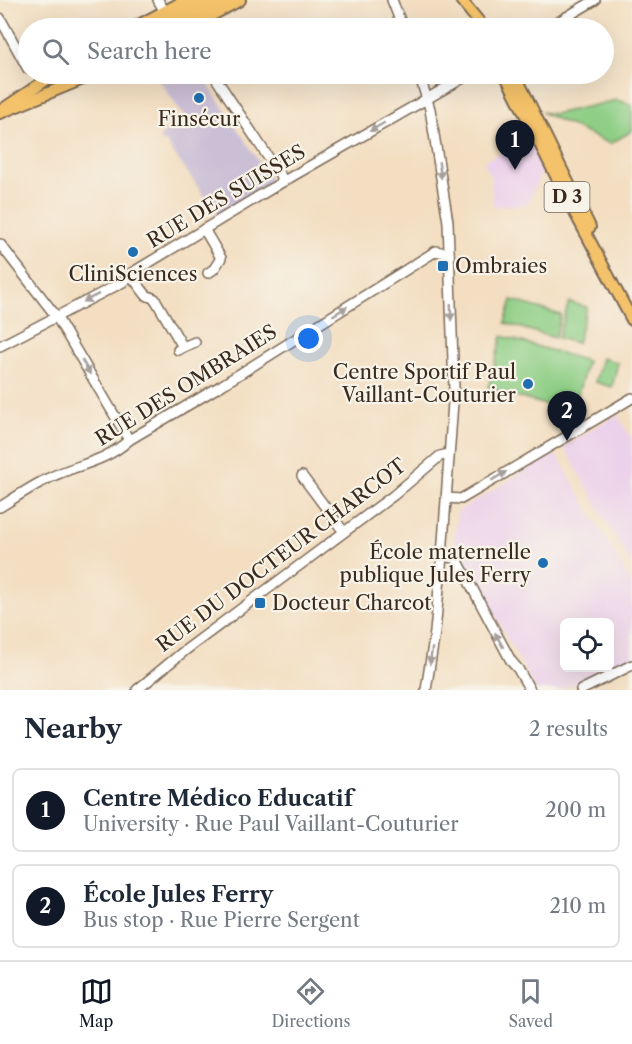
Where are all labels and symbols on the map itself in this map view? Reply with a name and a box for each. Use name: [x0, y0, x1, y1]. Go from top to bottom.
marker: Finsécur: [192, 91, 206, 105]
place label: Finsécur: [158, 107, 241, 131]
pin: 1: [496, 120, 534, 170]
one-way arrow: [369, 122, 385, 133]
street label: RUE DES SUISSES: [142, 139, 310, 253]
one-way arrow: [435, 161, 444, 180]
road number: D 3: [544, 182, 590, 212]
marker: CliniSciences: [126, 245, 140, 259]
place label: Ombraies: [455, 254, 547, 278]
marker: Ombraies: [436, 259, 450, 273]
place label: CliniSciences: [69, 262, 197, 286]
one-way arrow: [82, 293, 100, 303]
one-way arrow: [446, 303, 456, 322]
one-way arrow: [332, 306, 348, 317]
street label: RUE DES OMBRAIES: [91, 319, 281, 451]
your location: [294, 324, 323, 353]
one-way arrow: [80, 359, 91, 375]
place label: Centre Sportif Paul Vaillant-Couturier: [333, 360, 517, 407]
marker: Centre Sportif Paul Vaillant-Couturier: [521, 377, 535, 391]
pin: 2: [548, 392, 586, 441]
street label: RUE DU DOCTEUR CHARCOT: [152, 453, 410, 657]
one-way arrow: [491, 471, 507, 482]
place label: École maternelle publique Jules Ferry: [340, 539, 532, 587]
marker: École maternelle publique Jules Ferry: [536, 556, 550, 570]
place label: Docteur Charcot: [272, 591, 431, 615]
marker: Docteur Charcot: [253, 596, 267, 610]
one-way arrow: [494, 632, 504, 649]
one-way arrow: [427, 647, 436, 666]

